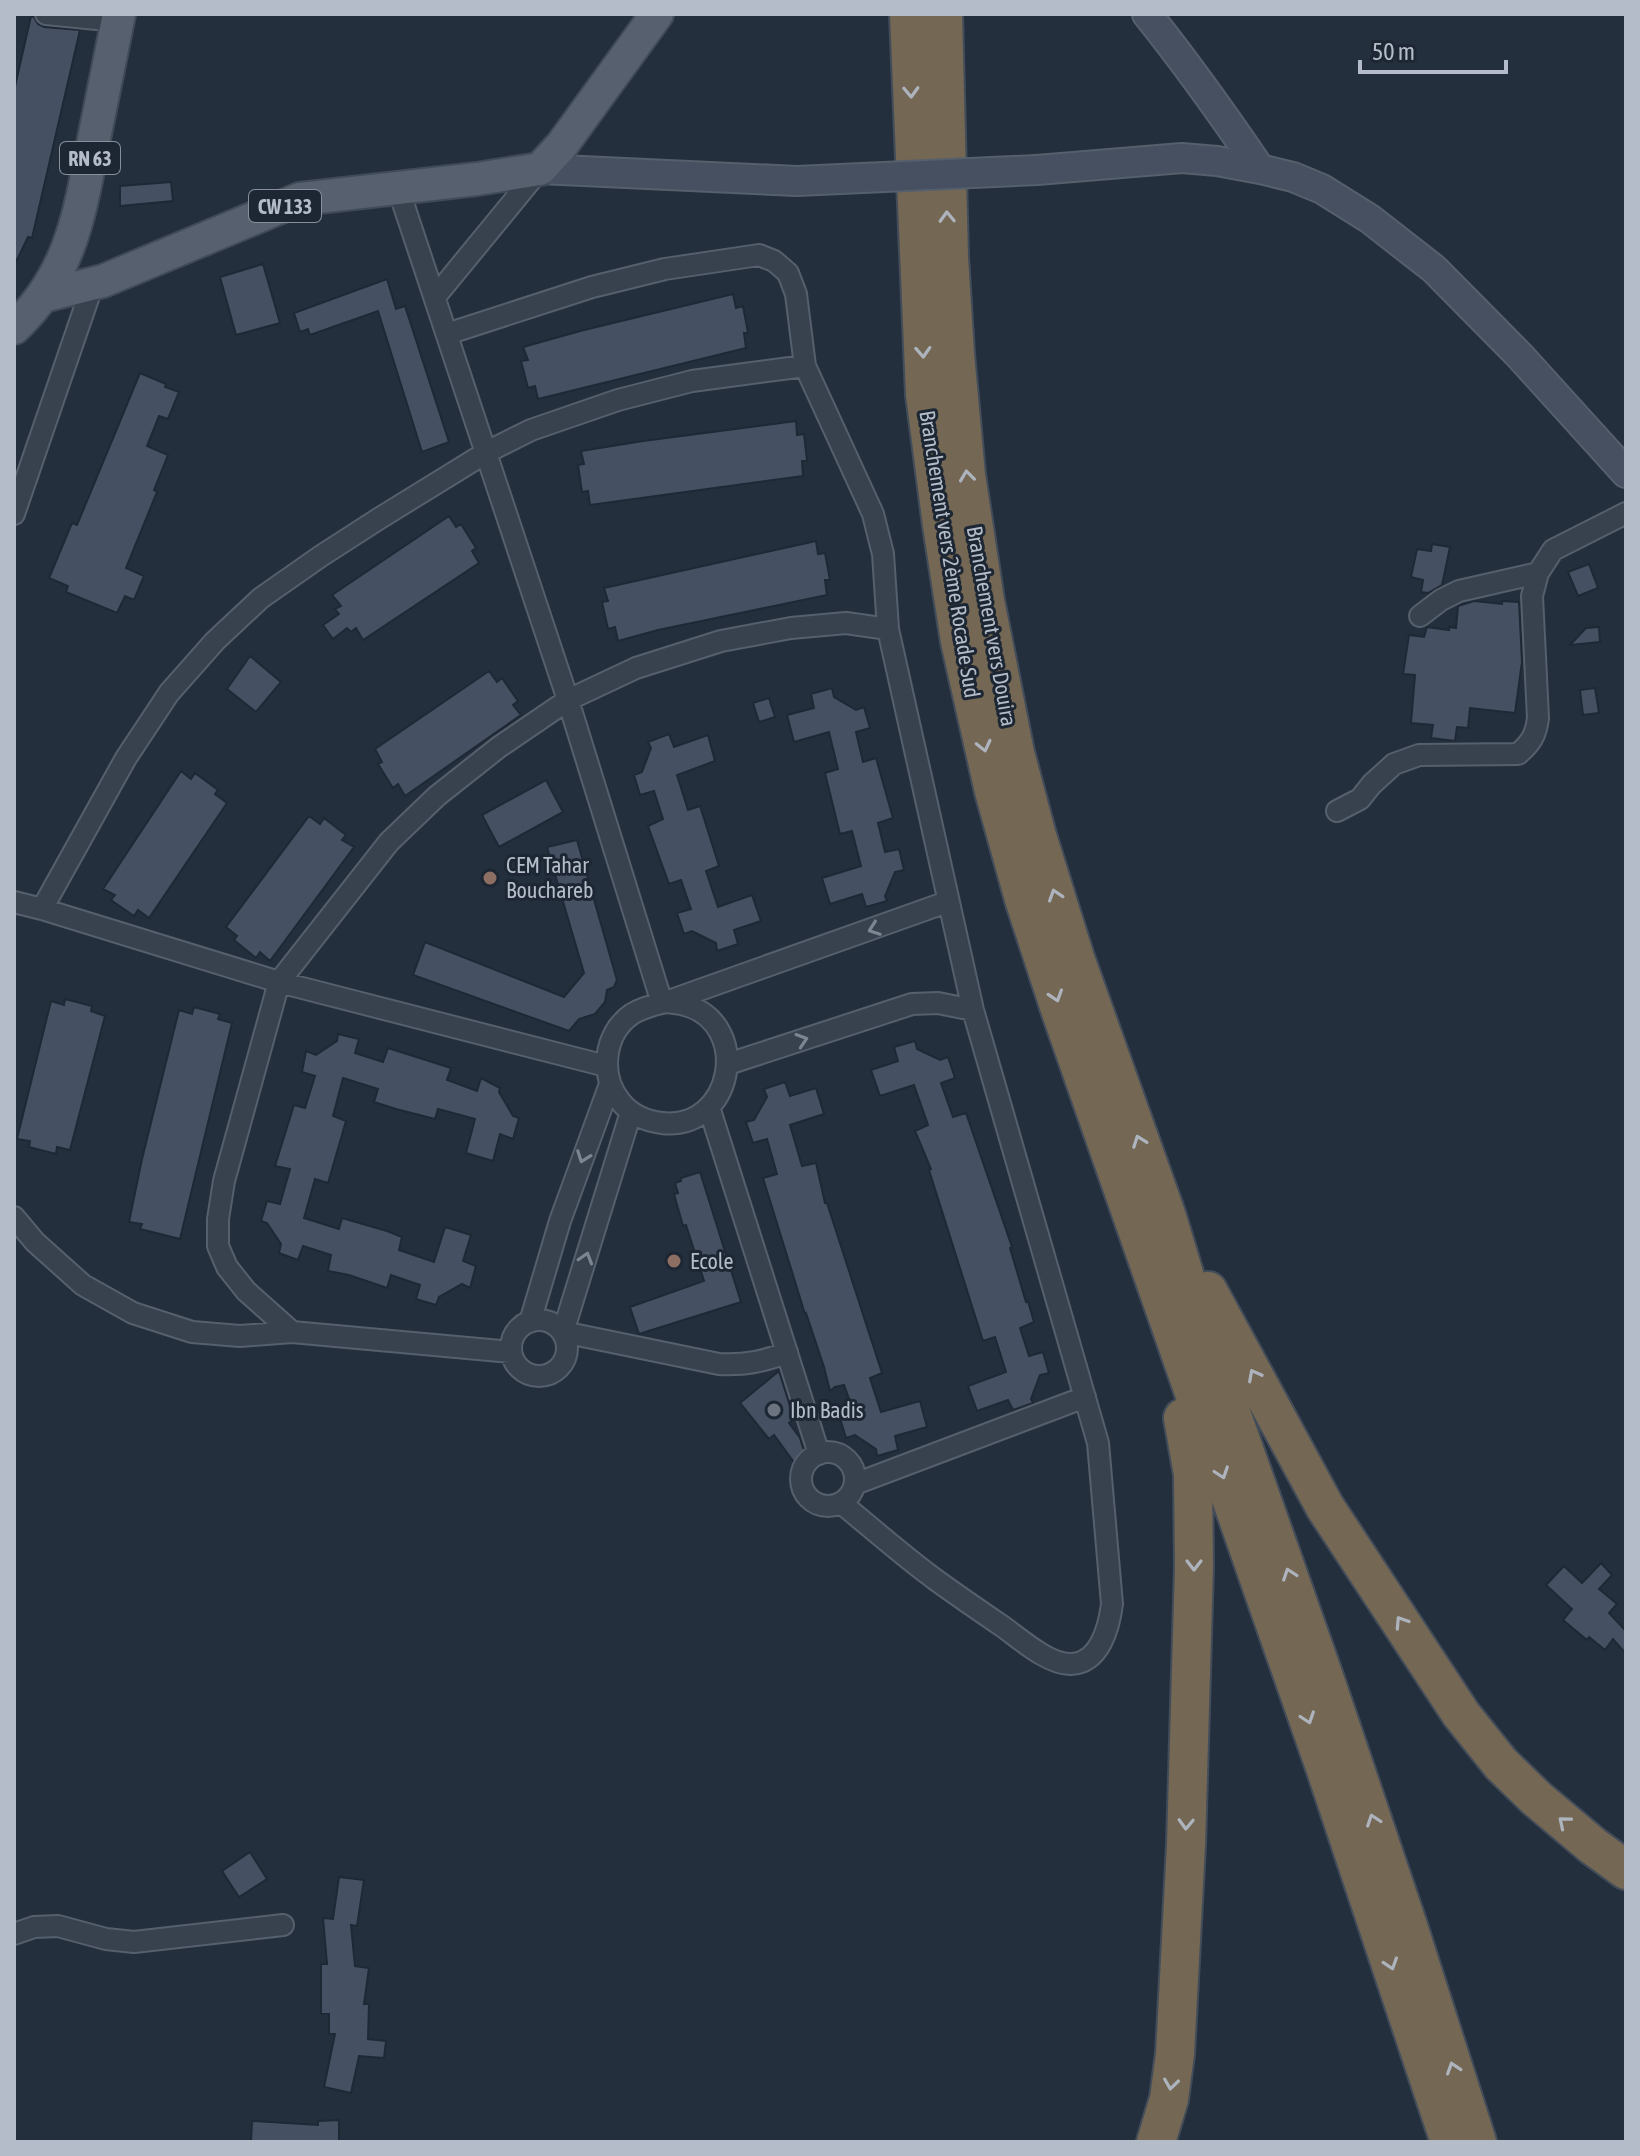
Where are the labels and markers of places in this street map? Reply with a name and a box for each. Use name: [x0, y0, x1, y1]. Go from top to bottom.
place label: CEM Tahar Bouchareb: [506, 852, 593, 903]
marker: CEM Tahar Bouchareb: [481, 869, 499, 887]
place label: Ecole: [690, 1248, 733, 1274]
marker: Ecole: [665, 1252, 683, 1270]
place label: Ibn Badis: [790, 1397, 864, 1423]
marker: Ibn Badis: [765, 1401, 783, 1419]

